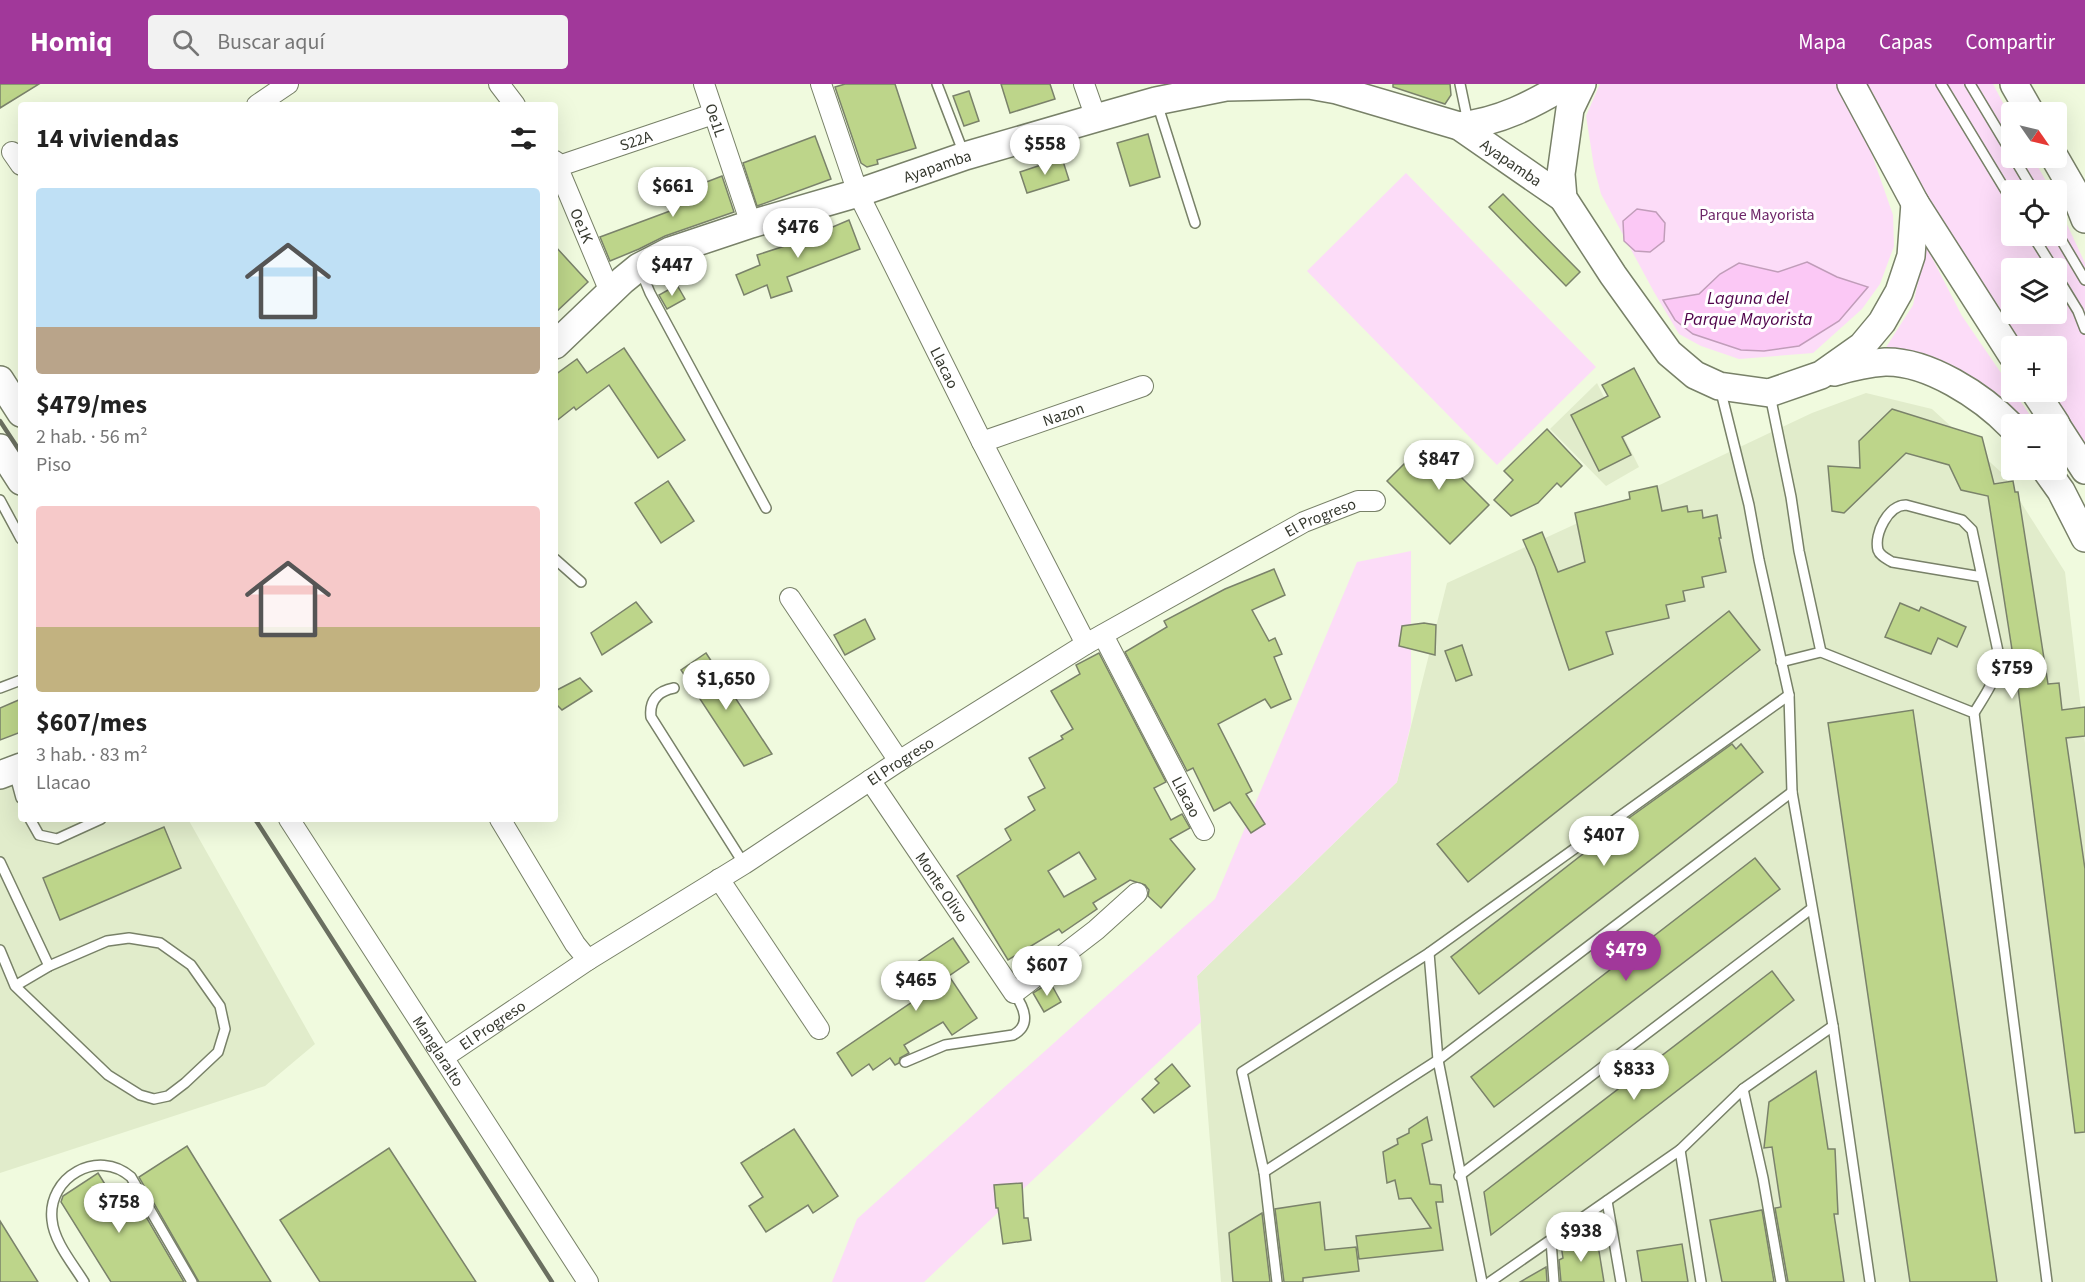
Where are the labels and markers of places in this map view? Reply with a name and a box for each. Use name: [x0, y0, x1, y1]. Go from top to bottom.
pin: $558: [1009, 125, 1081, 176]
pin: $661: [637, 167, 709, 218]
pin: $476: [762, 208, 834, 259]
pin: $447: [636, 246, 708, 297]
pin: $847: [1403, 440, 1475, 491]
pin: $759: [1976, 649, 2048, 700]
pin: $1,650: [677, 660, 775, 711]
pin: $407: [1568, 816, 1640, 867]
pin: $479: [1590, 931, 1662, 982]
pin: $607: [1011, 946, 1083, 997]
pin: $465: [880, 961, 952, 1012]
pin: $833: [1598, 1050, 1670, 1101]
pin: $758: [83, 1183, 155, 1234]
pin: $938: [1545, 1212, 1617, 1263]

